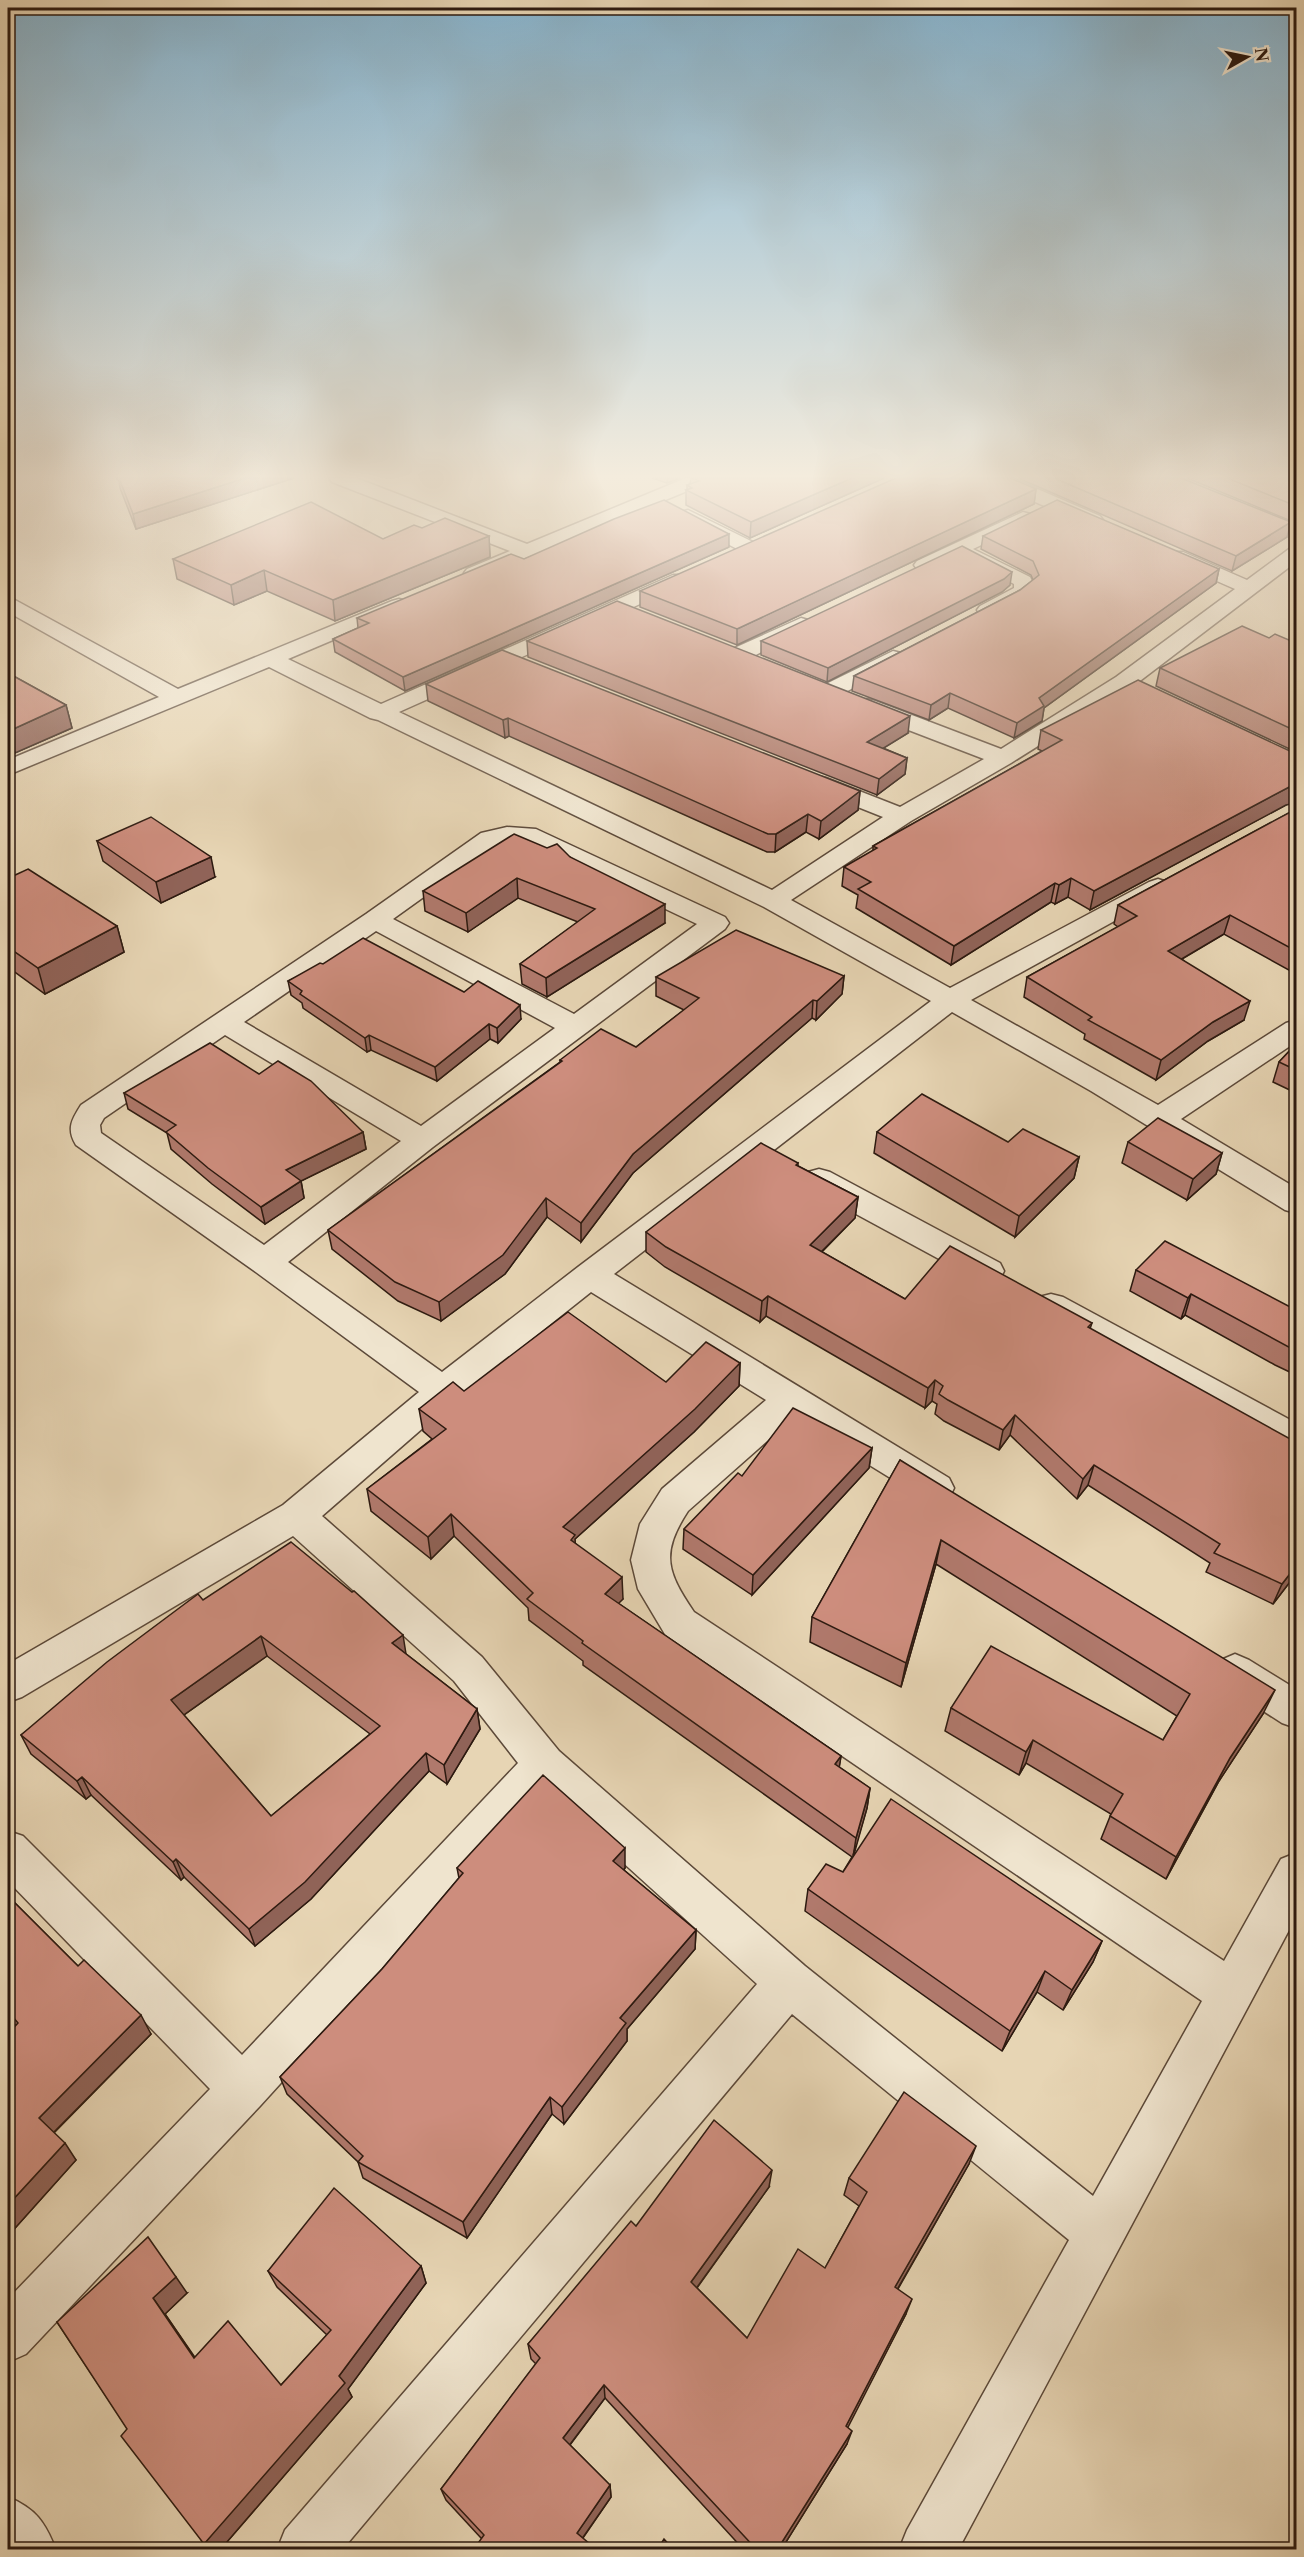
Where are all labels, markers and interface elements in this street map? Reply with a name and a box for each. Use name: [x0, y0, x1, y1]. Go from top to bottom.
north arrow: [1217, 27, 1277, 87]
text: N: [1251, 46, 1273, 63]

